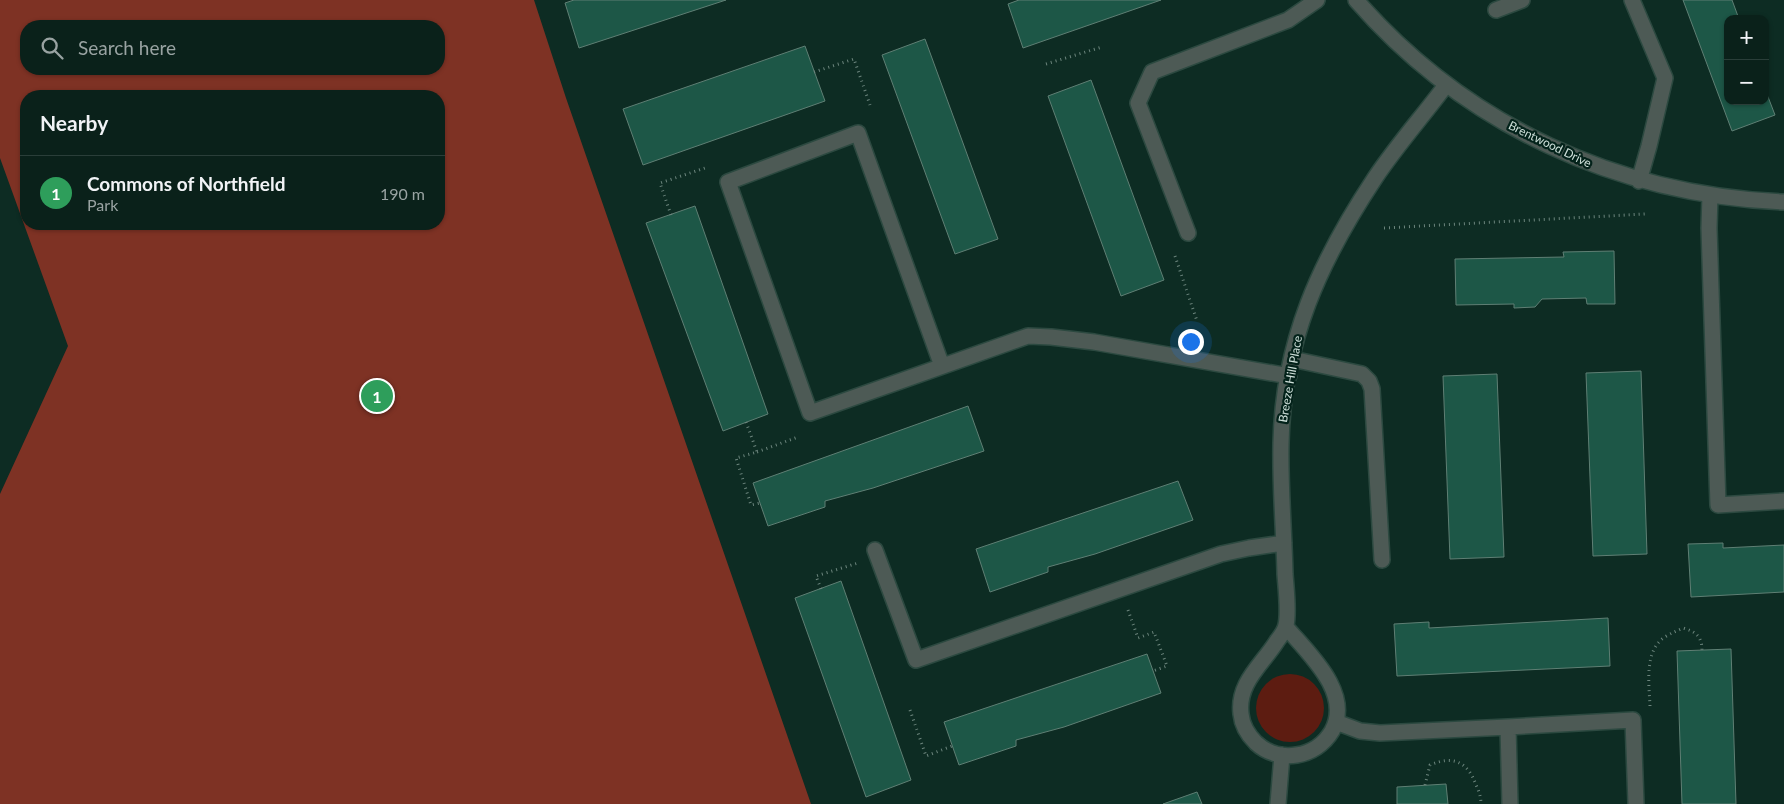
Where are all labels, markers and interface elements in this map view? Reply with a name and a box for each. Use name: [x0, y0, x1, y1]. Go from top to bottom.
map controls: [1724, 15, 1769, 105]
button: +: [1724, 15, 1769, 60]
search box: [20, 20, 445, 75]
icon: search: [38, 34, 66, 62]
text: Search here: [78, 36, 176, 59]
button: −: [1724, 60, 1769, 105]
text: Nearby: [40, 110, 108, 135]
street label: Brentwood Drive: [1506, 117, 1594, 171]
text: Commons of Northfield: [87, 172, 285, 195]
text: 1: [51, 184, 61, 203]
text: 190 m: [380, 184, 425, 203]
text: Park: [87, 195, 118, 214]
your location: [1178, 329, 1204, 355]
street label: Breeze Hill Place: [1275, 334, 1305, 424]
pin: 1: [361, 377, 393, 415]

